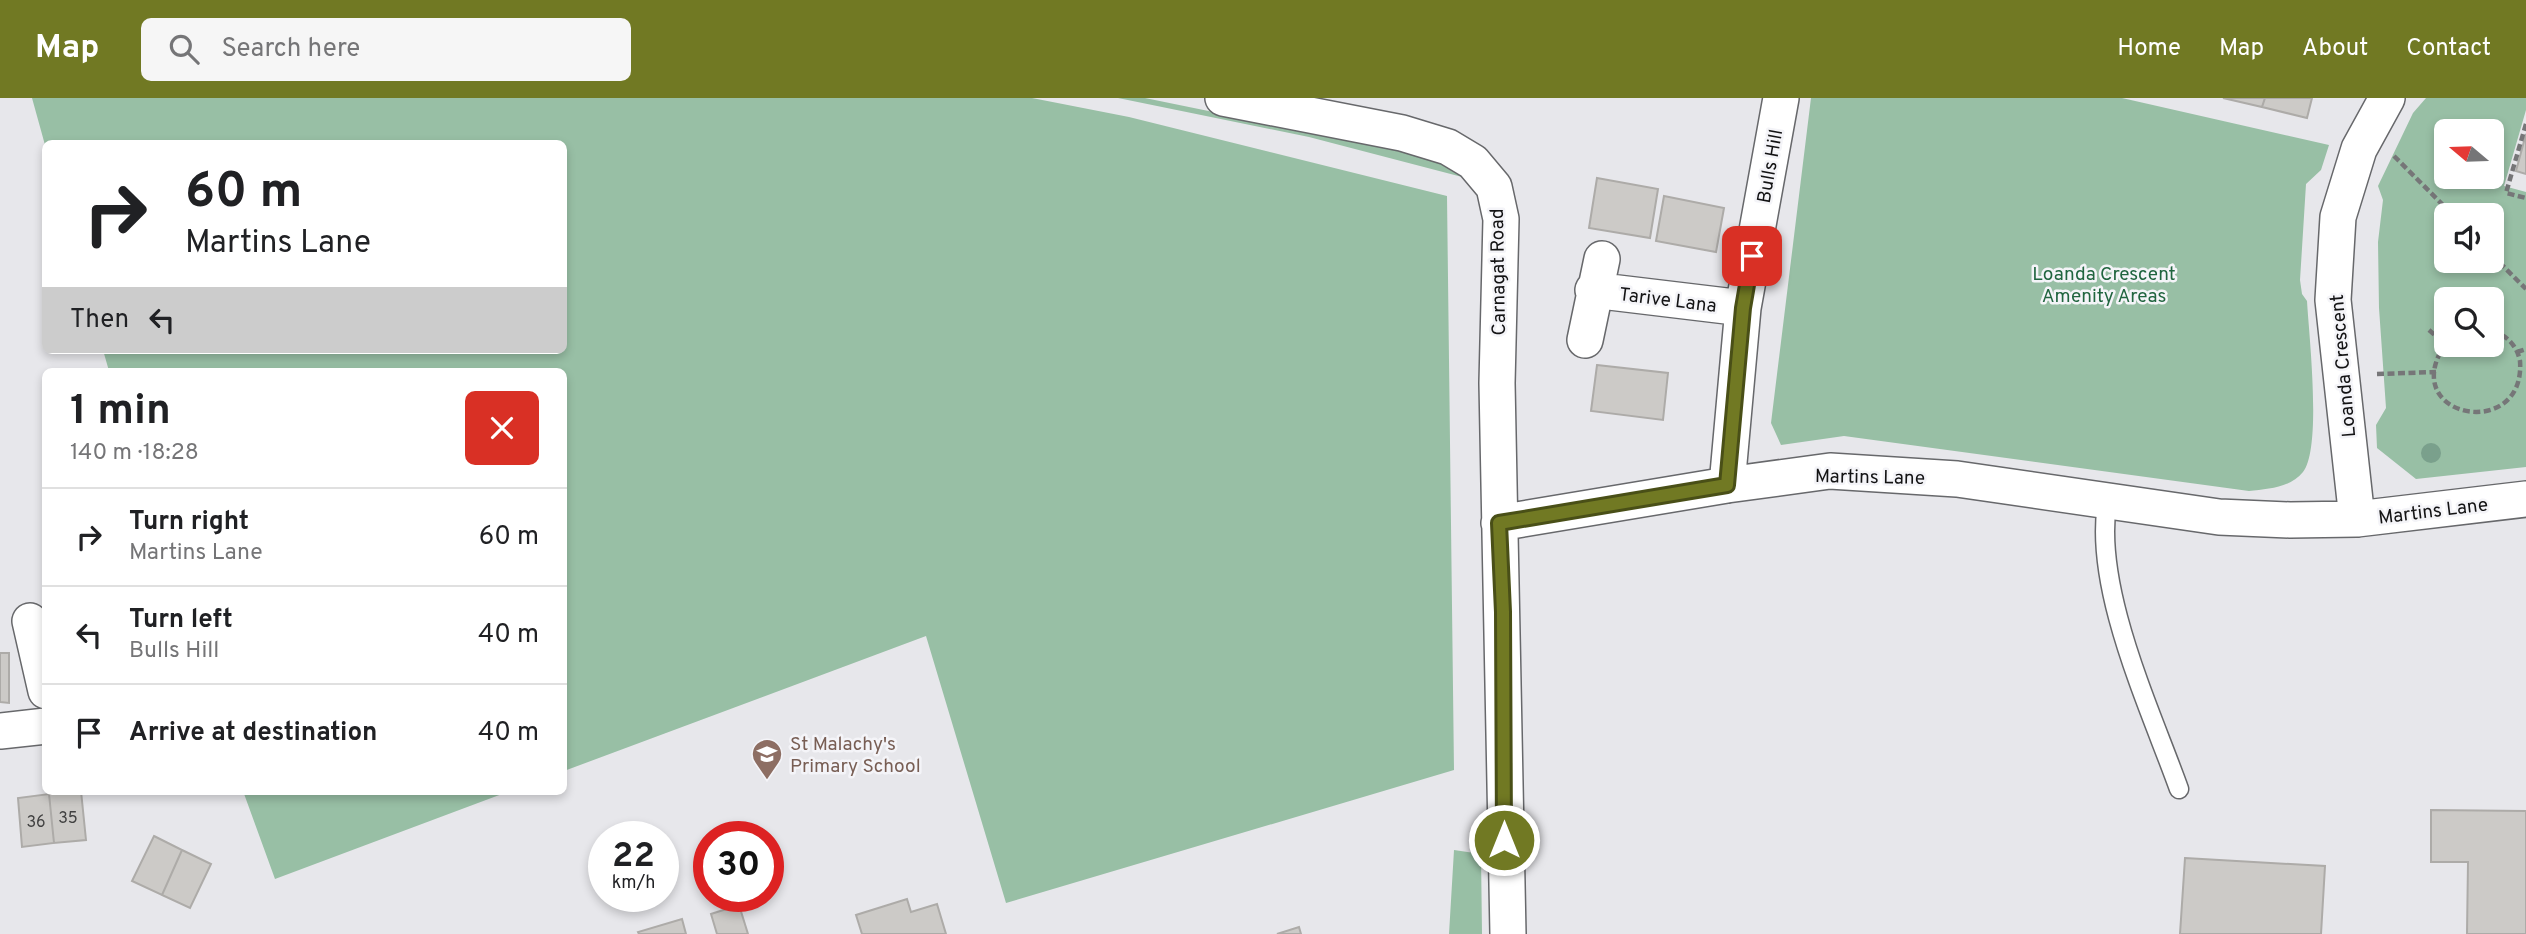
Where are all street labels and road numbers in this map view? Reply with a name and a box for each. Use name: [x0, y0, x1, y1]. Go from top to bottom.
street label: Bulls Hill: [1753, 128, 1789, 205]
street label: Carnagat Road: [1486, 208, 1512, 336]
street label: Tarive Lana: [1618, 283, 1718, 319]
street label: Loanda Crescent: [2326, 293, 2362, 438]
street label: Martins Lane: [1815, 465, 1925, 491]
street label: Martins Lane: [2377, 493, 2489, 531]

